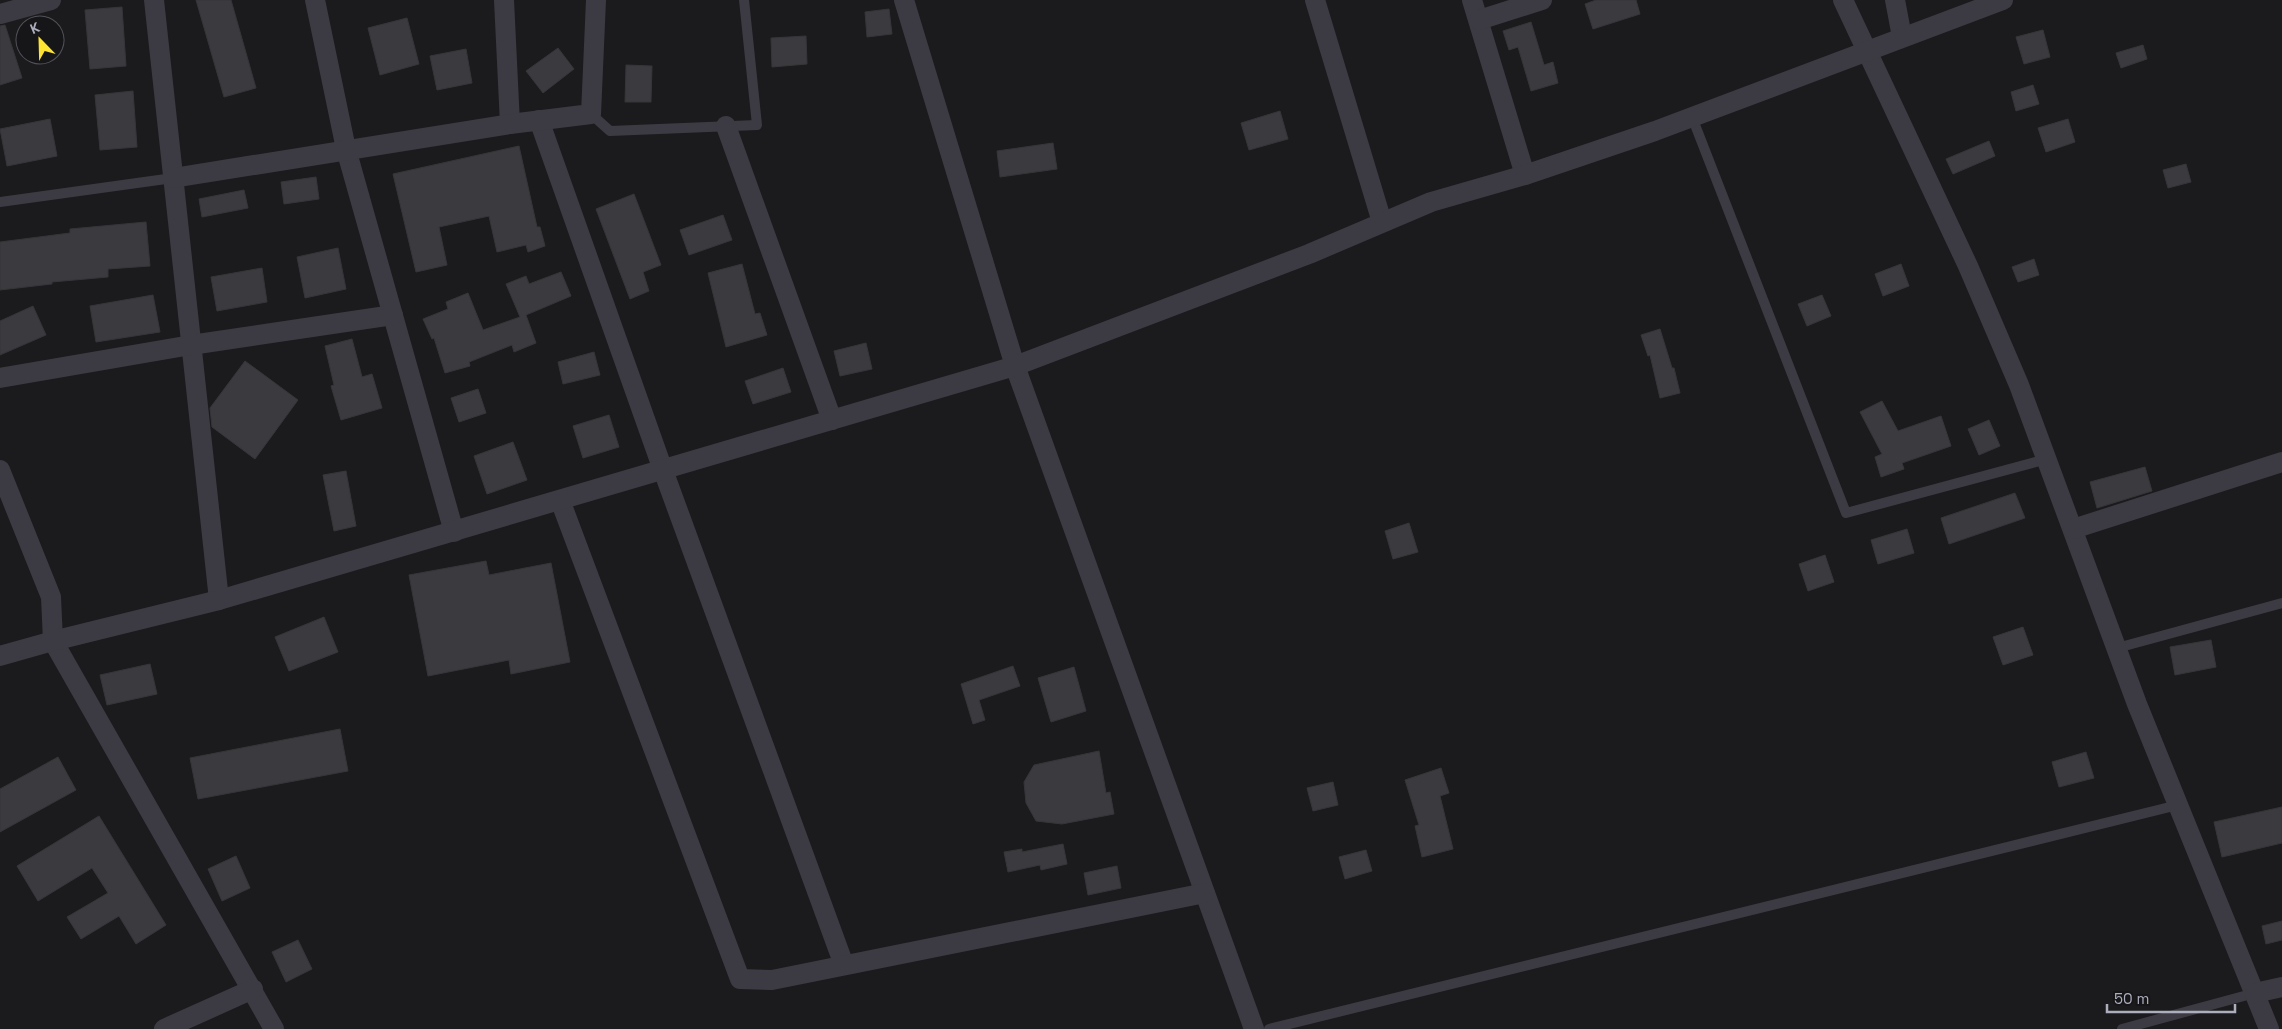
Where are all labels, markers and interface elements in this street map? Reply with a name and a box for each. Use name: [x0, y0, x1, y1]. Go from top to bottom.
north arrow: [15, 15, 65, 65]
text: K: [27, 18, 43, 38]
scale bar: [2107, 982, 2234, 1014]
text: 50 m: [2114, 989, 2149, 1008]

